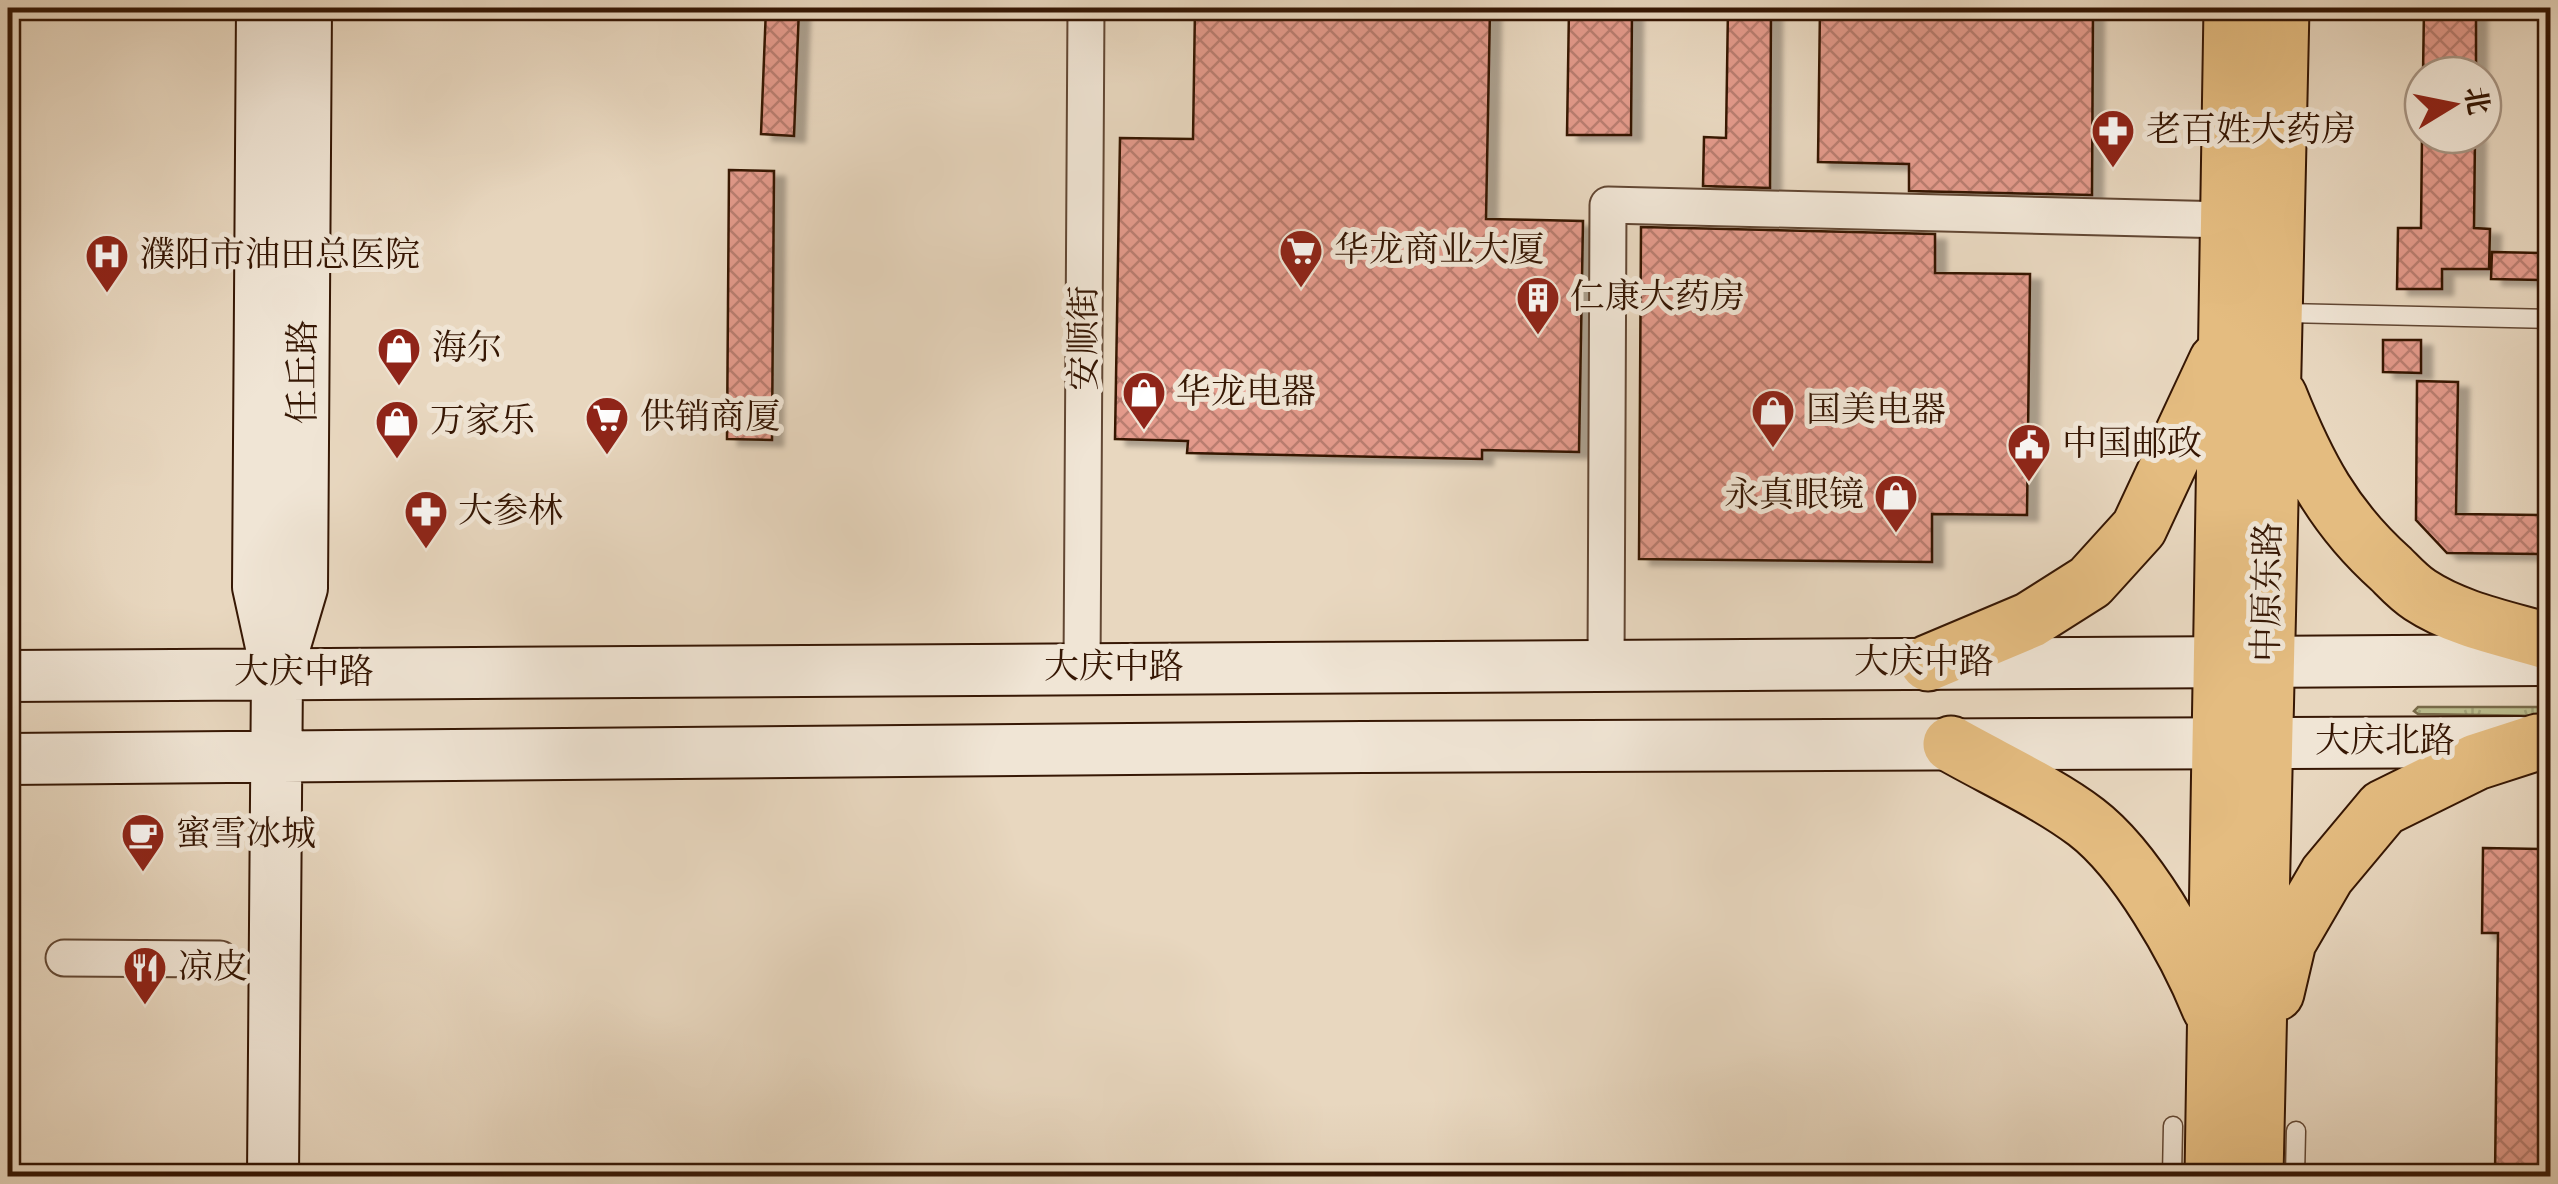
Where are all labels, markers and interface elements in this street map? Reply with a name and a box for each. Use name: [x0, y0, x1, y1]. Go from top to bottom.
north arrow: [2403, 55, 2503, 155]
text: 北: [2455, 84, 2495, 118]
pharmacy icon: 老百姓大药房: [2090, 108, 2136, 169]
place label: 老百姓大药房: [2146, 109, 2356, 154]
supermarket icon: 华龙商业大厦: [1278, 228, 1324, 289]
place label: 华龙商业大厦: [1334, 229, 1544, 274]
hospital icon: 濮阳市油田总医院: [84, 233, 130, 294]
place label: 濮阳市油田总医院: [140, 234, 420, 279]
building icon: 仁康大药房: [1515, 275, 1561, 336]
place label: 仁康大药房: [1570, 276, 1745, 321]
street label: 安顺街: [1063, 285, 1108, 391]
street label: 任丘路: [282, 319, 327, 425]
shop icon: 海尔: [376, 326, 422, 387]
place label: 海尔: [432, 327, 502, 372]
shop icon: 华龙电器: [1121, 370, 1167, 431]
place label: 华龙电器: [1176, 371, 1316, 416]
shop icon: 国美电器: [1750, 388, 1796, 449]
place label: 国美电器: [1806, 389, 1946, 434]
supermarket icon: 供销商厦: [584, 395, 630, 456]
place label: 供销商厦: [640, 396, 780, 441]
shop icon: 万家乐: [374, 399, 420, 460]
place label: 万家乐: [430, 400, 535, 445]
public building icon: 中国邮政: [2006, 422, 2052, 483]
place label: 中国邮政: [2062, 423, 2202, 468]
shop icon: 永真眼镜: [1873, 473, 1919, 534]
place label: 永真眼镜: [1724, 474, 1864, 519]
pharmacy icon: 大参林: [403, 489, 449, 550]
place label: 大参林: [458, 490, 563, 535]
street label: 中原东路: [2245, 522, 2293, 662]
street label: 大庆中路: [1854, 641, 1994, 686]
street label: 大庆中路: [1044, 646, 1184, 691]
street label: 大庆中路: [234, 651, 374, 696]
street label: 大庆北路: [2315, 720, 2455, 765]
cafe icon: 蜜雪冰城: [120, 812, 166, 873]
place label: 蜜雪冰城: [176, 813, 316, 858]
restaurant icon: 凉皮: [122, 945, 168, 1006]
place label: 凉皮: [178, 946, 248, 991]

